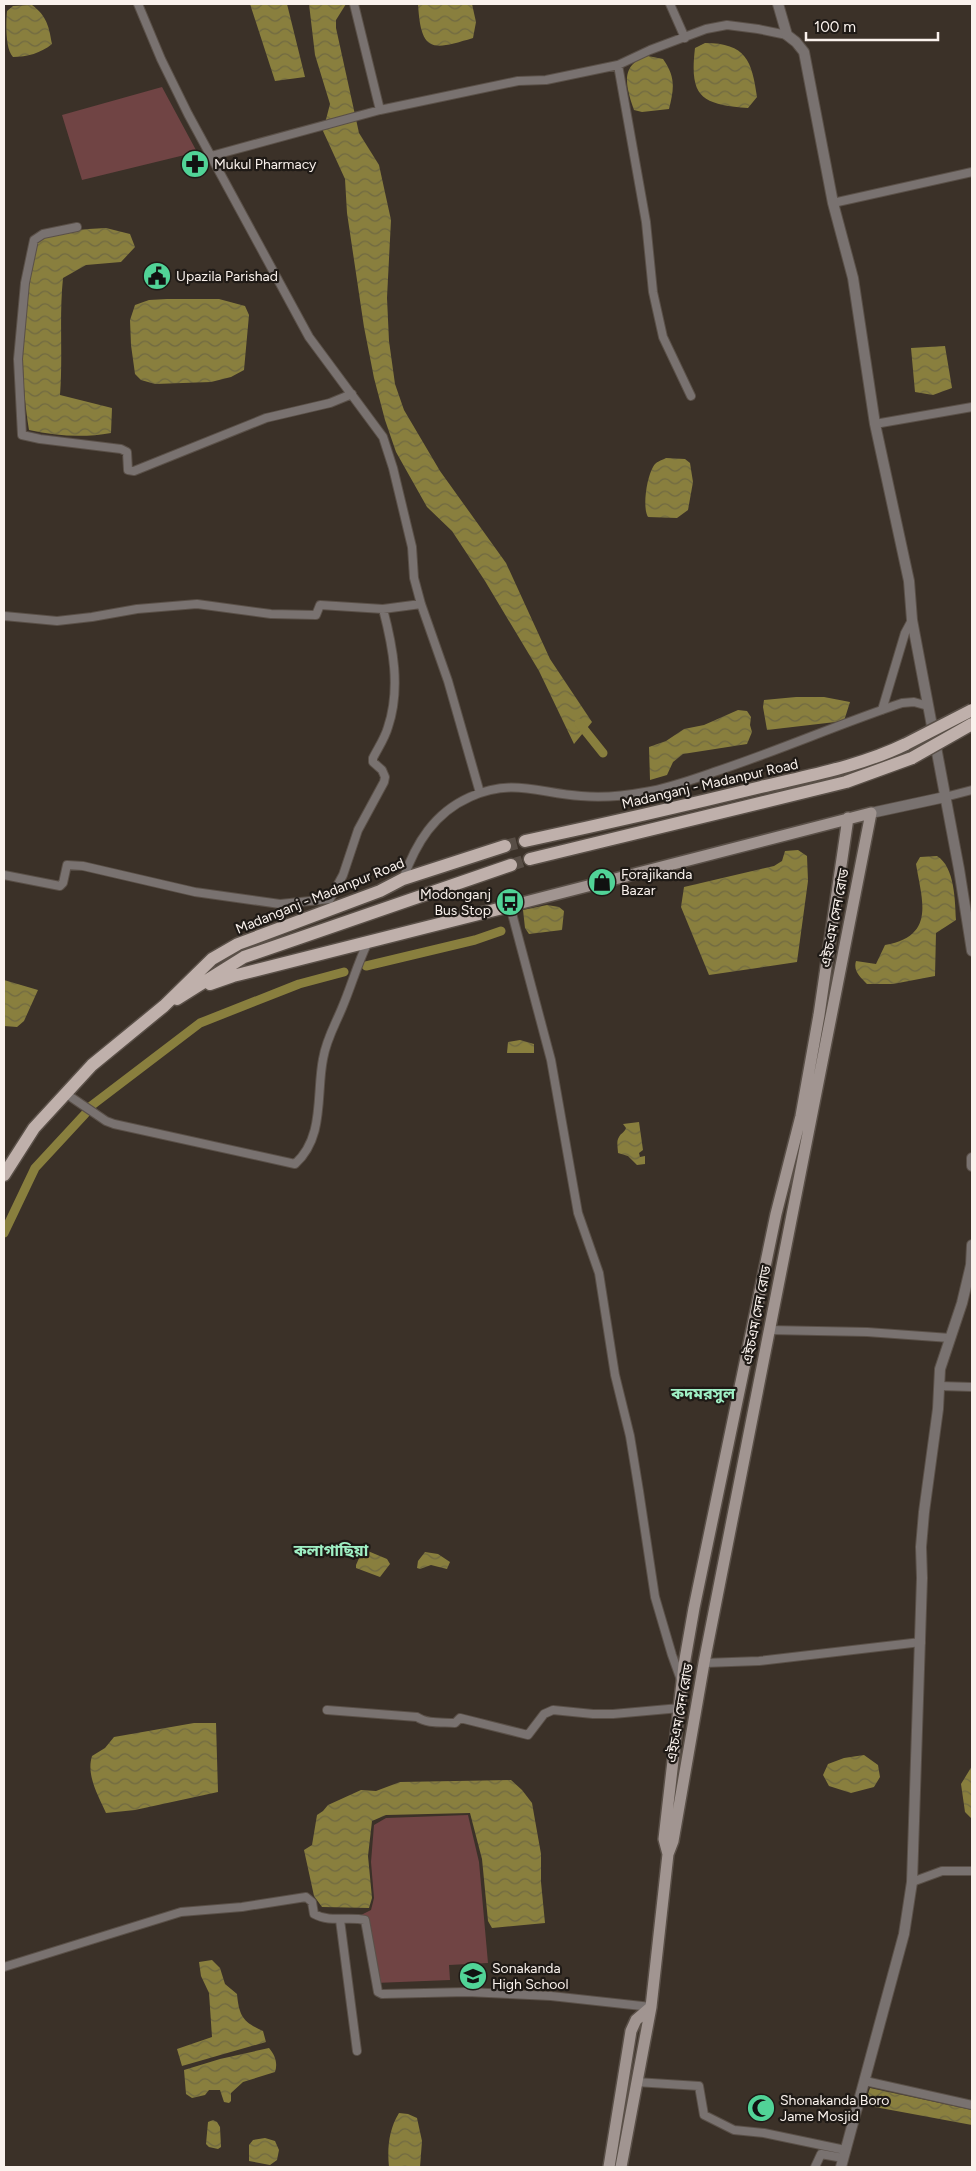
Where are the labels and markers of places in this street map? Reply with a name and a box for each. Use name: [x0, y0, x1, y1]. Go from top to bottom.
pharmacy icon: Mukul Pharmacy: [180, 149, 210, 179]
place label: Mukul Pharmacy: [214, 156, 317, 173]
public building icon: Upazila Parishad: [142, 261, 172, 291]
place label: Upazila Parishad: [176, 268, 278, 285]
place label: Forajikanda Bazar: [621, 866, 692, 899]
shop icon: Forajikanda Bazar: [587, 867, 617, 897]
place label: Modonganj Bus Stop: [420, 886, 491, 919]
bus stop icon: Modonganj Bus Stop: [495, 887, 525, 917]
place label: Sonakanda High School: [492, 1960, 569, 1993]
school or university icon: Sonakanda High School: [458, 1961, 488, 1991]
place label: Shonakanda Boro Jame Mosjid: [780, 2092, 889, 2125]
mosque icon: Shonakanda Boro Jame Mosjid: [746, 2093, 776, 2123]

